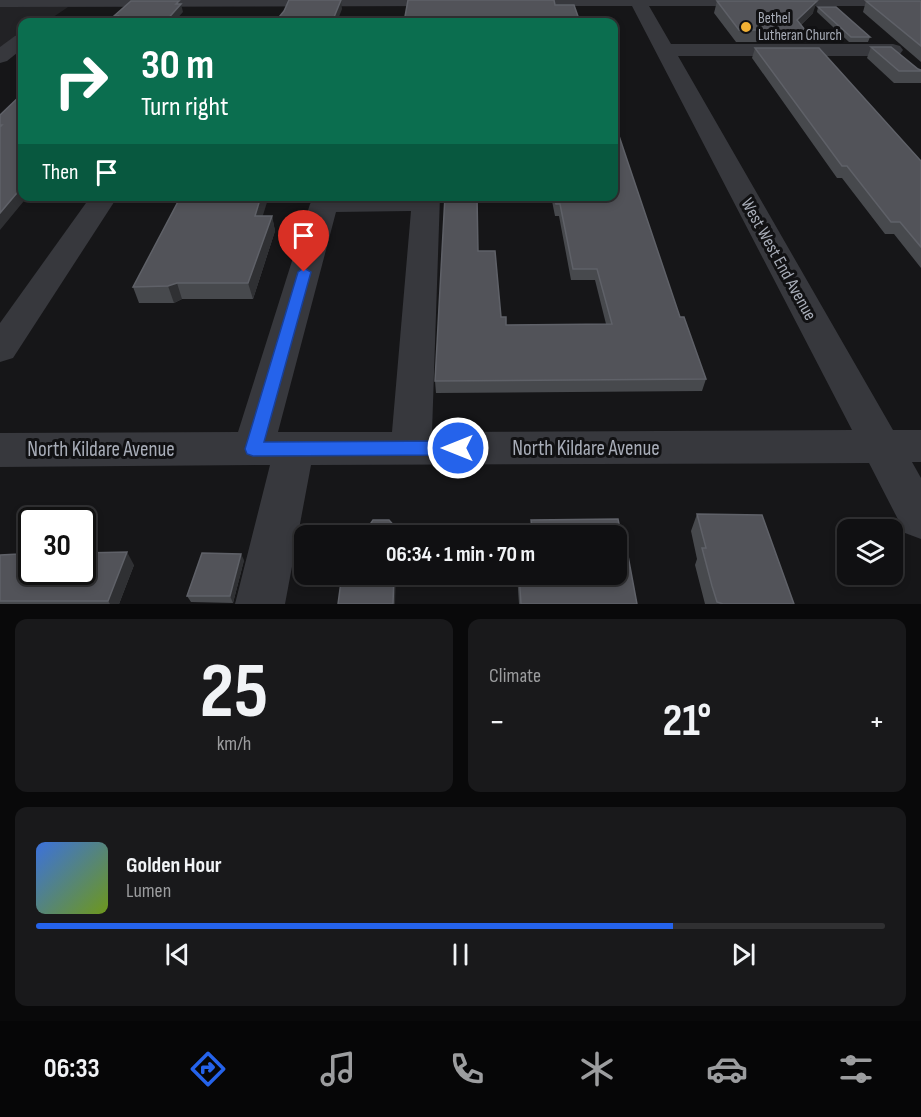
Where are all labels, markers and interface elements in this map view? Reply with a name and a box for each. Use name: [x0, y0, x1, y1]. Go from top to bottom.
place label: Bethel Lutheran Church: [758, 9, 842, 45]
marker: Bethel Lutheran Church: [739, 20, 753, 34]
text: 30 m: [141, 40, 214, 91]
icon: right: [42, 42, 120, 120]
text: Turn right: [141, 91, 228, 123]
icon: arrive: [90, 156, 123, 189]
text: Then: [42, 159, 78, 186]
street label: West West End Avenue: [736, 194, 821, 324]
pin: [278, 210, 329, 272]
icon: arrive: [287, 219, 320, 252]
position arrow: [426, 416, 490, 480]
street label: North Kildare Avenue: [512, 436, 660, 461]
street label: North Kildare Avenue: [27, 437, 175, 462]
speed limit sign: 30: [18, 507, 96, 585]
map controls: [837, 519, 903, 585]
button: layers: [837, 519, 903, 585]
text: 06:34 · 1 min · 70 m: [386, 541, 535, 568]
text: 25: [200, 646, 268, 739]
text: Climate: [489, 664, 541, 688]
text: 21°: [663, 694, 711, 749]
text: −: [489, 702, 505, 742]
text: +: [869, 702, 885, 742]
text: km/h: [217, 732, 251, 756]
text: Golden Hour: [126, 852, 222, 879]
text: Lumen: [126, 879, 171, 903]
icon: previous: [161, 938, 194, 971]
icon: pause: [444, 938, 477, 971]
icon: next: [727, 938, 760, 971]
icon: directions: [187, 1048, 229, 1090]
icon: music: [317, 1048, 359, 1090]
icon: phone: [446, 1048, 488, 1090]
icon: climate: [576, 1048, 618, 1090]
icon: car: [706, 1048, 748, 1090]
icon: filters: [835, 1048, 877, 1090]
text: 06:33: [44, 1053, 100, 1085]

